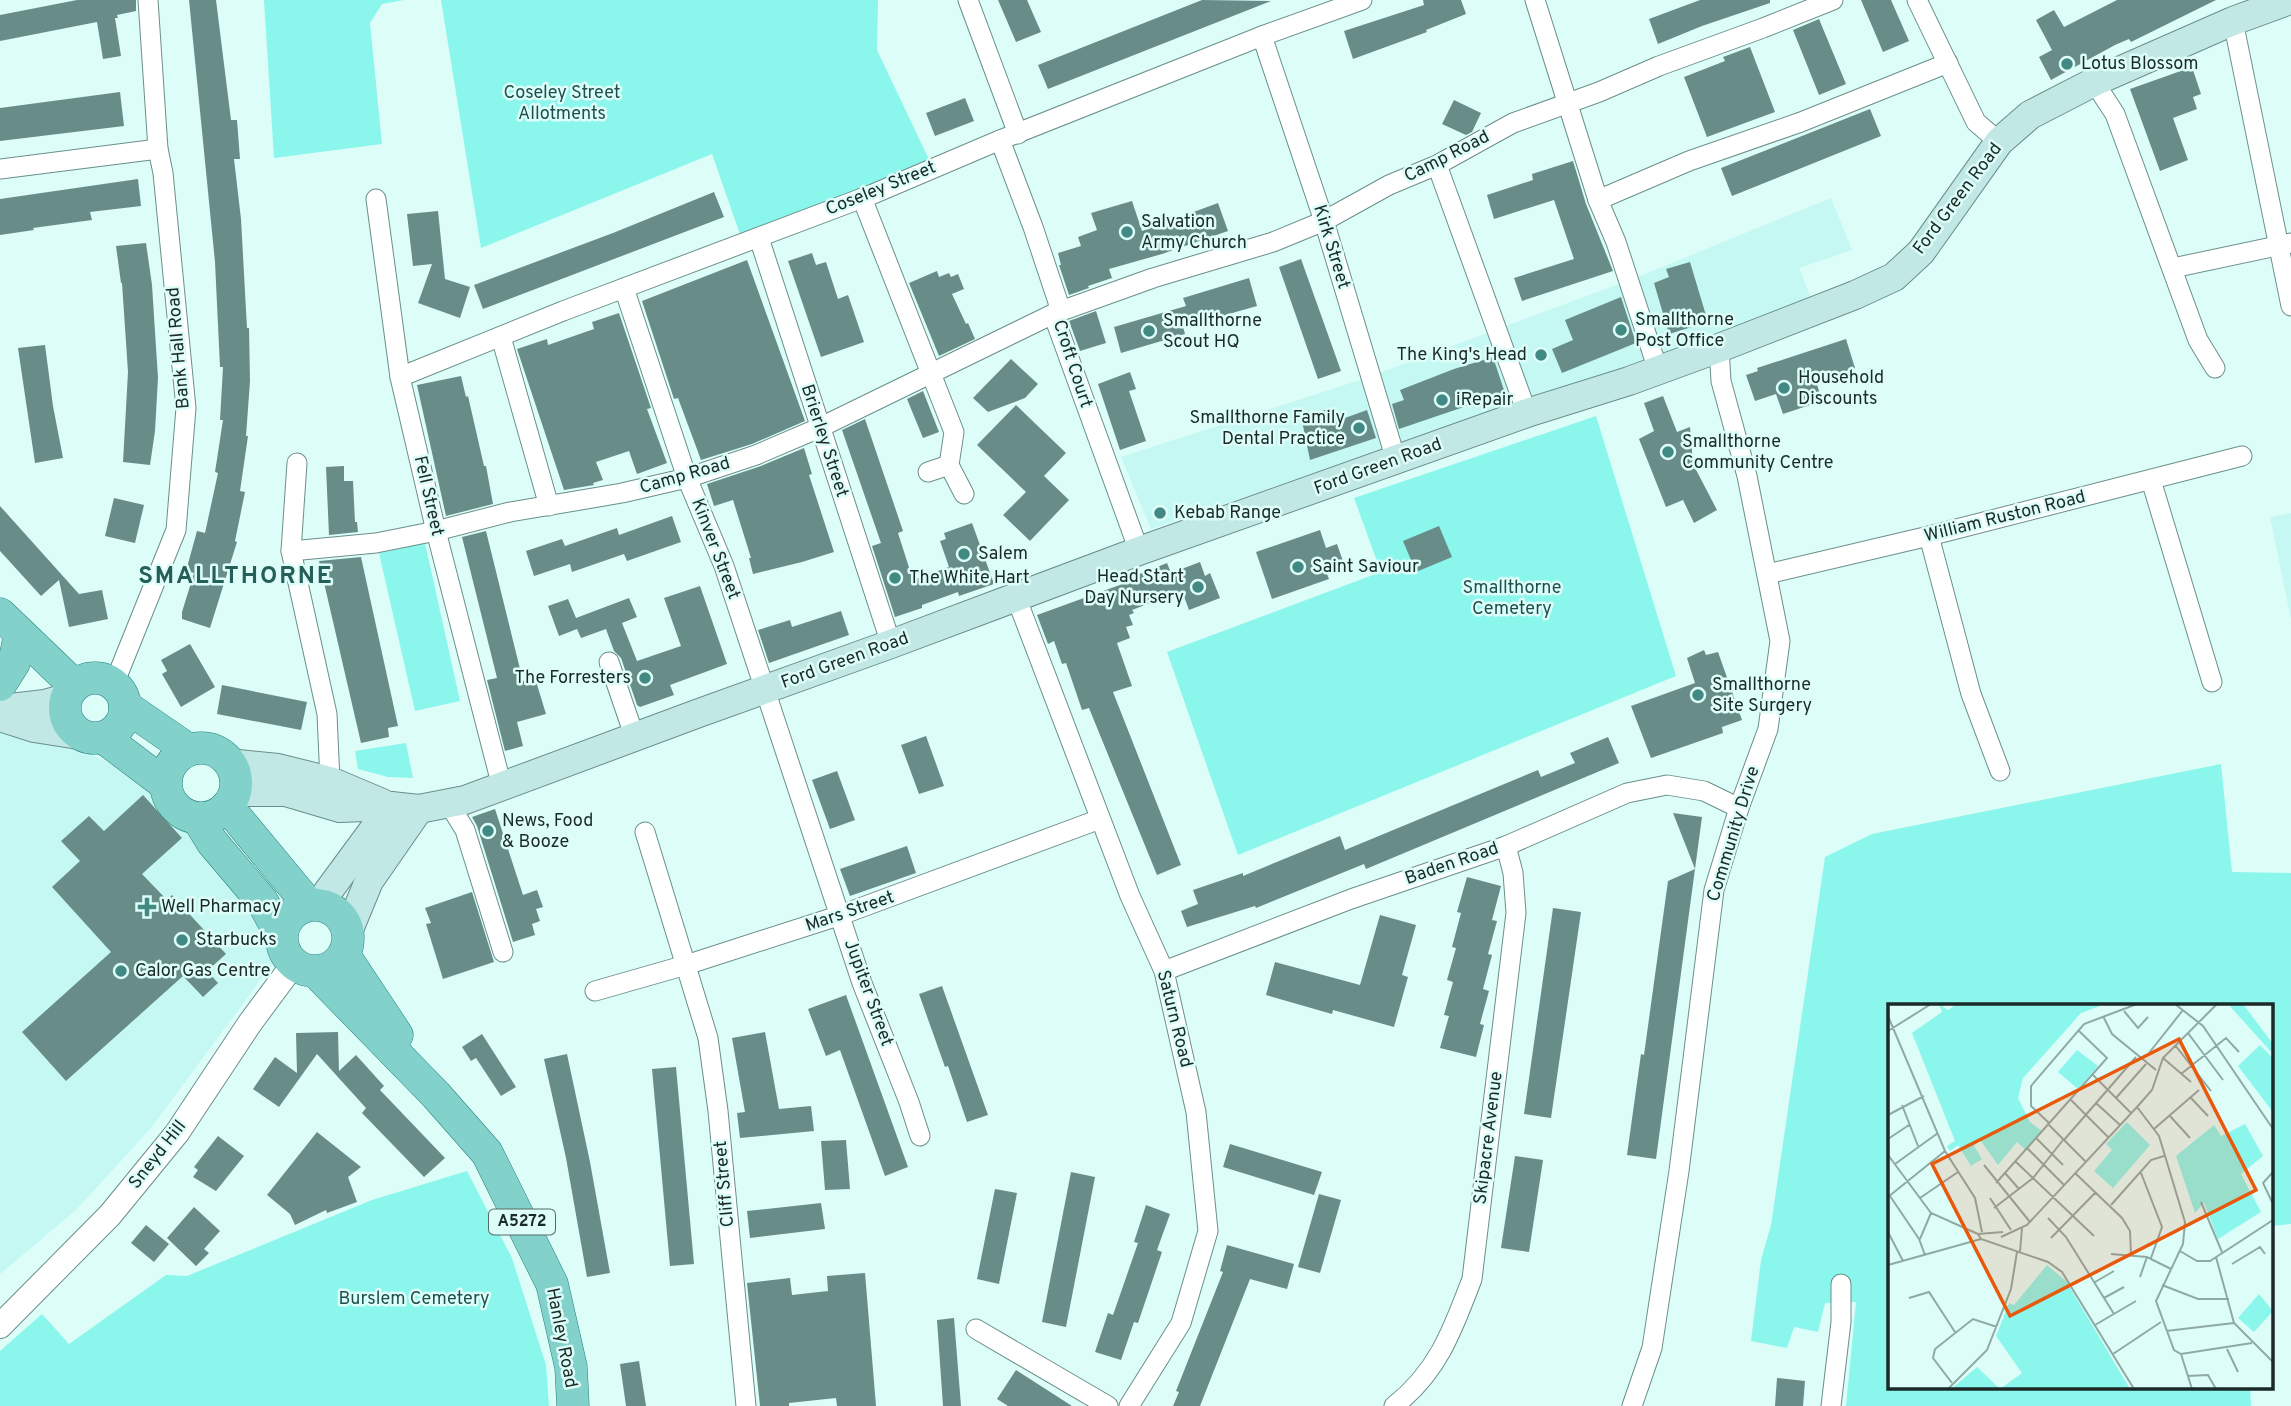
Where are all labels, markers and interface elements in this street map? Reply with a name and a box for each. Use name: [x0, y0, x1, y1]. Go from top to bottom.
place label: Lotus Blossom: [2081, 53, 2198, 76]
marker: Lotus Blossom: [2059, 56, 2075, 72]
park label: Coseley Street Allotments: [504, 82, 620, 126]
street label: Camp Road: [1400, 126, 1494, 188]
street label: Ford Green Road: [1908, 138, 2008, 260]
street label: Coseley Street: [822, 156, 940, 222]
street label: Kirk Street: [1307, 202, 1355, 292]
place label: Salvation Army Church: [1141, 211, 1247, 255]
marker: Salvation Army Church: [1119, 224, 1135, 240]
street label: Bank Hall Road: [162, 286, 196, 410]
place label: Smallthorne Post Office: [1635, 309, 1734, 353]
place label: Smallthorne Scout HQ: [1163, 310, 1262, 354]
street label: Croft Court: [1047, 317, 1097, 411]
marker: Smallthorne Post Office: [1613, 322, 1629, 338]
marker: Smallthorne Scout HQ: [1141, 323, 1157, 339]
place label: The King's Head: [1397, 344, 1527, 367]
marker: The King's Head: [1533, 347, 1549, 363]
place label: Household Discounts: [1798, 367, 1884, 411]
marker: Household Discounts: [1776, 380, 1792, 396]
street label: Brierley Street: [795, 382, 853, 500]
place label: iRepair: [1456, 389, 1513, 412]
marker: iRepair: [1434, 392, 1450, 408]
place label: Smallthorne Family Dental Practice: [1190, 407, 1345, 451]
marker: Smallthorne Family Dental Practice: [1351, 420, 1367, 436]
place label: Smallthorne Community Centre: [1682, 431, 1833, 475]
street label: Ford Green Road: [1311, 433, 1445, 501]
marker: Smallthorne Community Centre: [1660, 444, 1676, 460]
street label: Camp Road: [637, 452, 733, 500]
street label: Fell Street: [408, 454, 448, 538]
street label: William Ruston Road: [1922, 486, 2088, 548]
street label: Kinver Street: [685, 495, 745, 603]
place label: Kebab Range: [1174, 502, 1281, 525]
marker: Kebab Range: [1152, 505, 1168, 521]
place label: Salem: [978, 543, 1028, 566]
marker: Salem: [956, 546, 972, 562]
place label: Saint Saviour: [1312, 556, 1419, 579]
marker: Saint Saviour: [1290, 559, 1306, 575]
district label: SMALLTHORNE: [138, 562, 334, 592]
place label: Head Start Day Nursery: [1084, 566, 1184, 610]
place label: The White Hart: [909, 567, 1030, 590]
marker: The White Hart: [887, 570, 903, 586]
park label: Smallthorne Cemetery: [1463, 577, 1561, 621]
marker: Head Start Day Nursery: [1190, 579, 1206, 595]
street label: Ford Green Road: [778, 627, 912, 695]
place label: The Forresters: [515, 667, 631, 690]
marker: The Forresters: [637, 670, 653, 686]
place label: Smallthorne Site Surgery: [1712, 674, 1812, 718]
marker: Smallthorne Site Surgery: [1690, 687, 1706, 703]
street label: Community Drive: [1702, 764, 1766, 904]
place label: News, Food & Booze: [502, 810, 593, 854]
marker: News, Food & Booze: [480, 823, 496, 839]
street label: Baden Road: [1402, 837, 1502, 891]
street label: Mars Street: [802, 886, 898, 938]
place label: Well Pharmacy: [161, 896, 281, 919]
marker: Well Pharmacy: [139, 899, 155, 915]
place label: Starbucks: [196, 929, 277, 952]
marker: Starbucks: [174, 932, 190, 948]
street label: Jupiter Street: [838, 936, 898, 1050]
place label: Calor Gas Centre: [135, 960, 270, 983]
marker: Calor Gas Centre: [113, 963, 129, 979]
street label: Saturn Road: [1151, 968, 1197, 1070]
inset map: [1888, 1004, 2274, 1388]
street label: Skipacre Avenue: [1469, 1070, 1509, 1206]
street label: Sneyd Hill: [124, 1116, 192, 1194]
street label: Cliff Street: [710, 1140, 740, 1228]
road number: A5272: [489, 1210, 555, 1234]
street label: Hanley Road: [540, 1286, 582, 1390]
park label: Burslem Cemetery: [338, 1288, 490, 1311]

